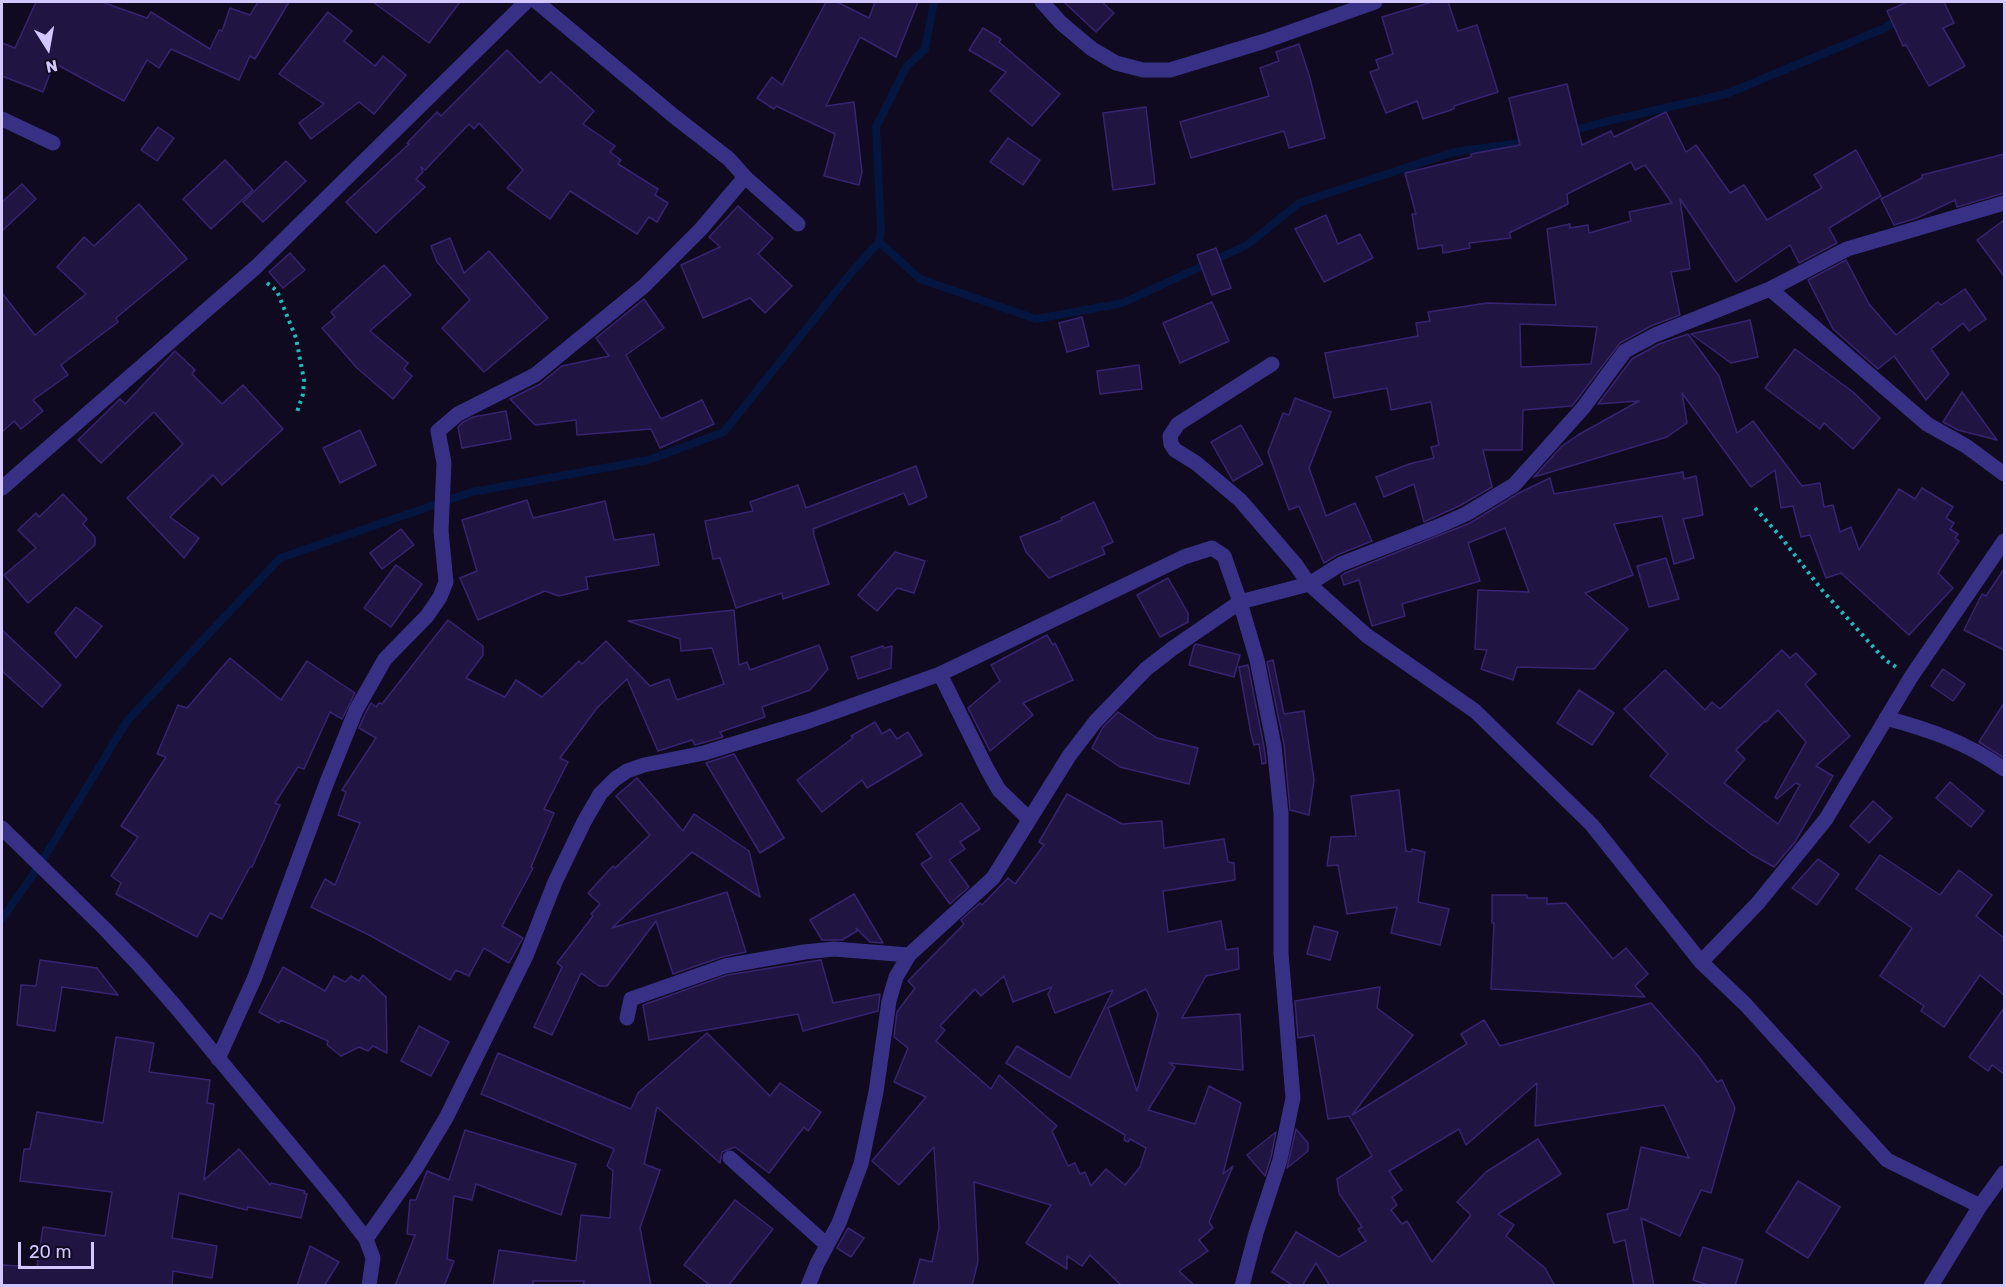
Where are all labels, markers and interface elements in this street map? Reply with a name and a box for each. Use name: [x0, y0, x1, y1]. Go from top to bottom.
north arrow: [18, 18, 78, 78]
text: N: [44, 56, 59, 77]
scale bar: [21, 1230, 98, 1268]
text: 20 m: [29, 1241, 71, 1263]

